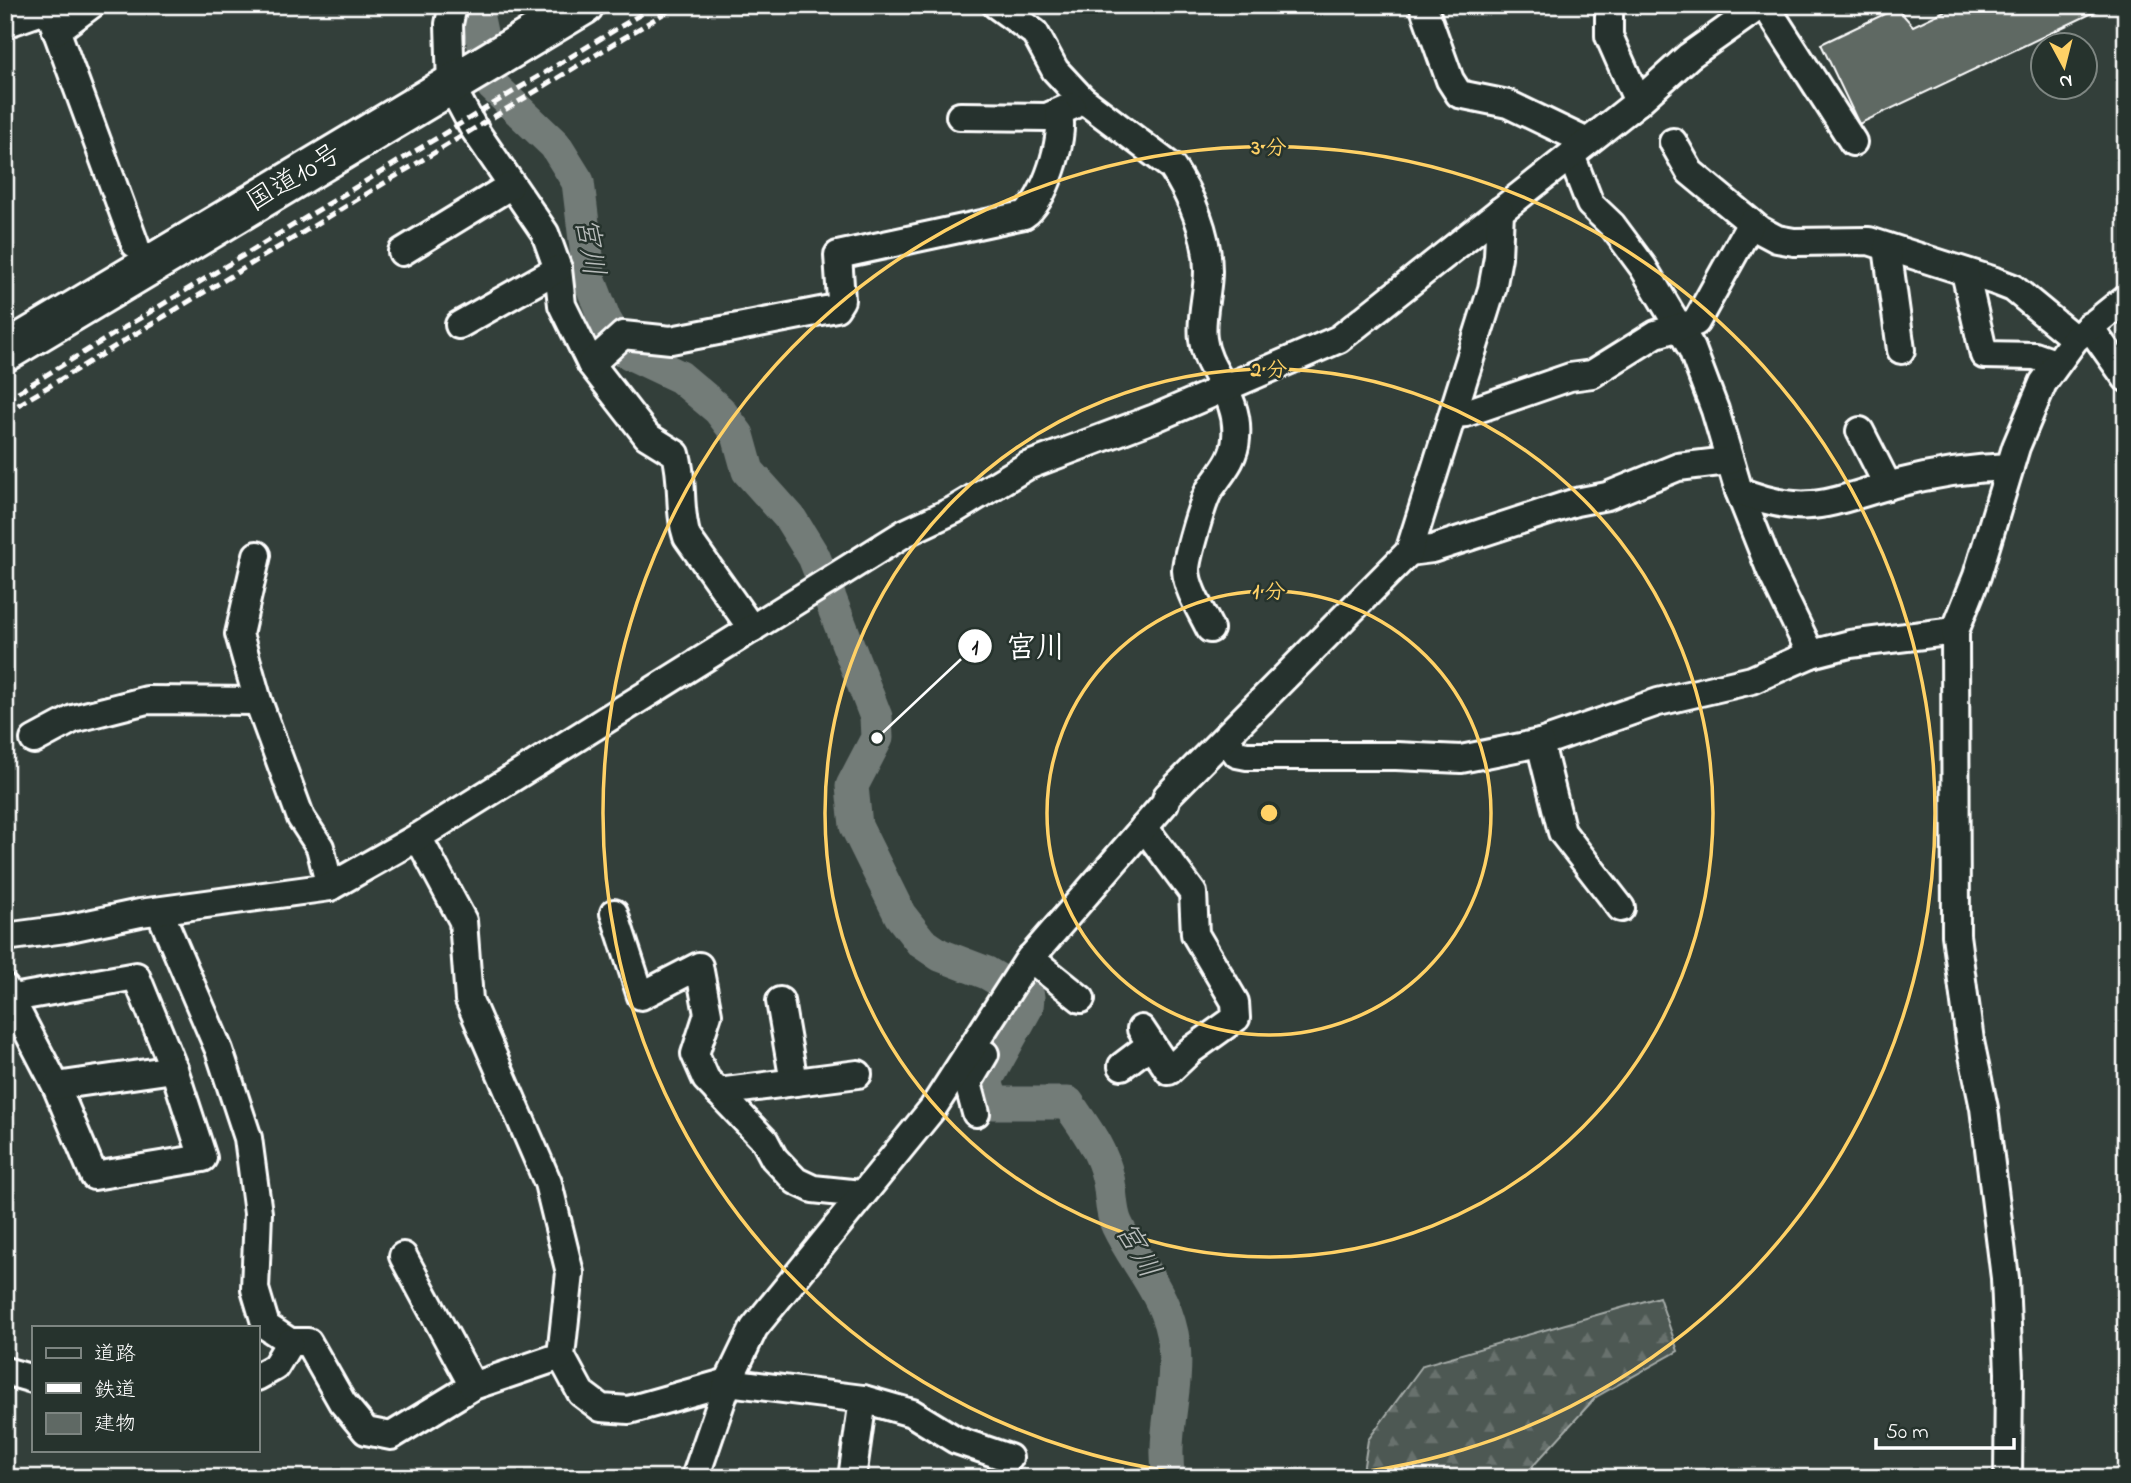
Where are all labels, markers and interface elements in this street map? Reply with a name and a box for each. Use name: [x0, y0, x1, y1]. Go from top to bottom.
north arrow: [2030, 32, 2100, 102]
text: N: [2058, 66, 2074, 95]
street label: 国道10号: [239, 134, 351, 224]
text: 3 分: [1251, 134, 1286, 164]
water label: 宮川: [562, 214, 614, 280]
text: 2 分: [1250, 356, 1287, 386]
text: 1 分: [1253, 578, 1285, 608]
callout: 宮川: [957, 621, 1080, 672]
text: 宮川: [1006, 628, 1066, 672]
text: 1: [972, 634, 979, 664]
centre of rings: [1257, 801, 1281, 825]
water label: 宮川: [1102, 1214, 1170, 1288]
legend: [32, 1326, 259, 1452]
text: 道路: [94, 1340, 136, 1370]
text: 鉄道: [94, 1376, 136, 1406]
scale bar: [1876, 1406, 2014, 1450]
text: 建物: [94, 1410, 136, 1440]
text: 50 m: [1886, 1418, 1929, 1448]

